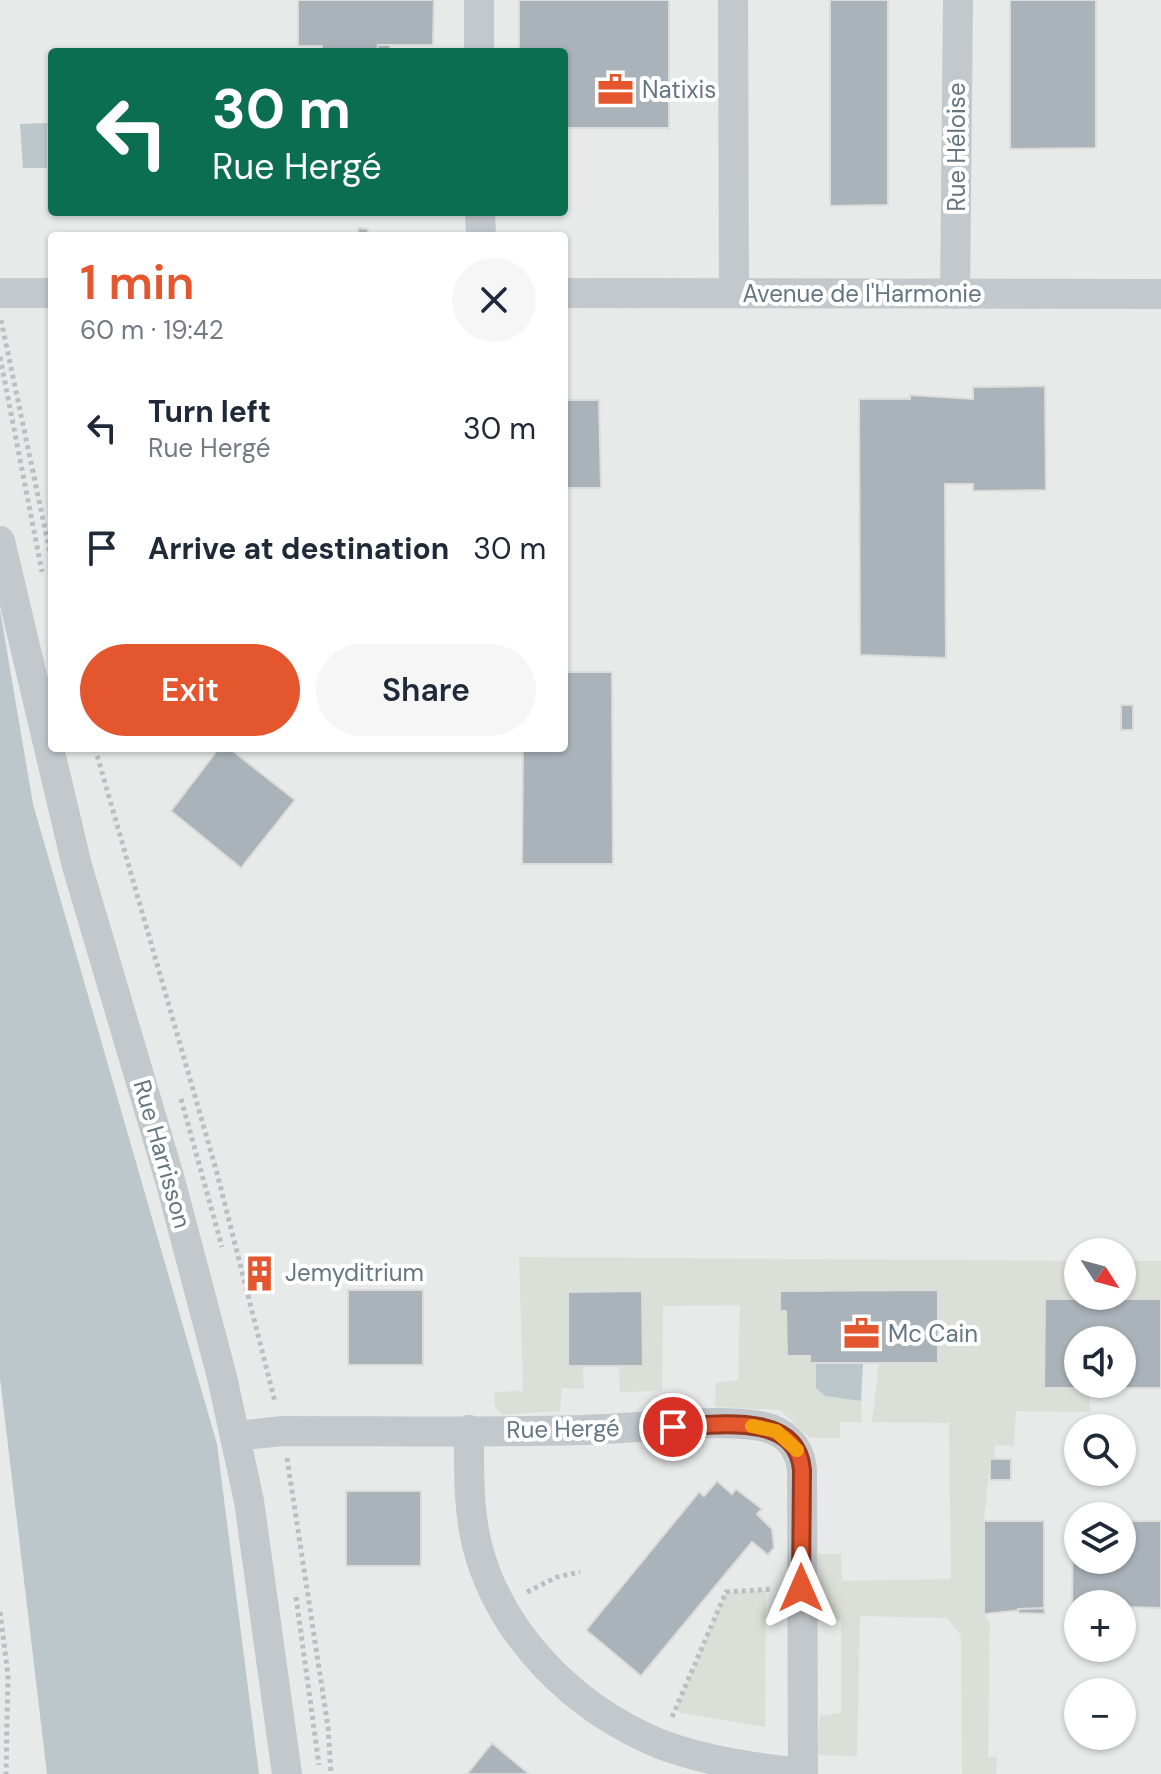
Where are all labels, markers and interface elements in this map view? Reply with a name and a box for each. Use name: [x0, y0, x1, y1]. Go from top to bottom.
office icon: Natixis: [597, 71, 635, 109]
text: 30 m: [212, 72, 351, 145]
place label: Natixis: [642, 74, 716, 105]
icon: left: [80, 80, 184, 184]
street label: Rue Héloise: [941, 82, 972, 212]
text: Rue Hergé: [212, 143, 382, 190]
text: 1 min: [80, 251, 195, 314]
button: close: [452, 258, 536, 342]
street label: Avenue de l'Harmonie: [742, 278, 982, 309]
text: 60 m · 19:42: [80, 313, 224, 347]
text: Turn left: [148, 392, 271, 431]
icon: left: [80, 406, 124, 450]
text: 30 m: [463, 409, 536, 448]
text: Rue Hergé: [148, 431, 271, 465]
icon: arrive: [80, 526, 124, 570]
text: Arrive at destination: [148, 529, 449, 568]
text: 30 m: [473, 529, 546, 568]
button: Exit: [80, 644, 300, 736]
button: Share: [316, 644, 536, 736]
street label: Rue Harrisson: [126, 1076, 198, 1232]
north arrow: [1064, 1238, 1136, 1310]
map controls: [1064, 1238, 1136, 1750]
building icon: Jemyditrium: [240, 1254, 278, 1292]
place label: Jemyditrium: [285, 1257, 424, 1288]
office icon: Mc Cain: [843, 1315, 881, 1353]
place label: Mc Cain: [888, 1318, 978, 1349]
button: sound: [1064, 1326, 1136, 1398]
pin: [639, 1393, 707, 1461]
icon: arrive: [651, 1405, 695, 1449]
street label: Rue Hergé: [506, 1412, 620, 1445]
button: search: [1064, 1414, 1136, 1486]
button: layers: [1064, 1502, 1136, 1574]
position arrow: [759, 1546, 843, 1630]
button: +: [1064, 1590, 1136, 1662]
button: −: [1064, 1678, 1136, 1750]

